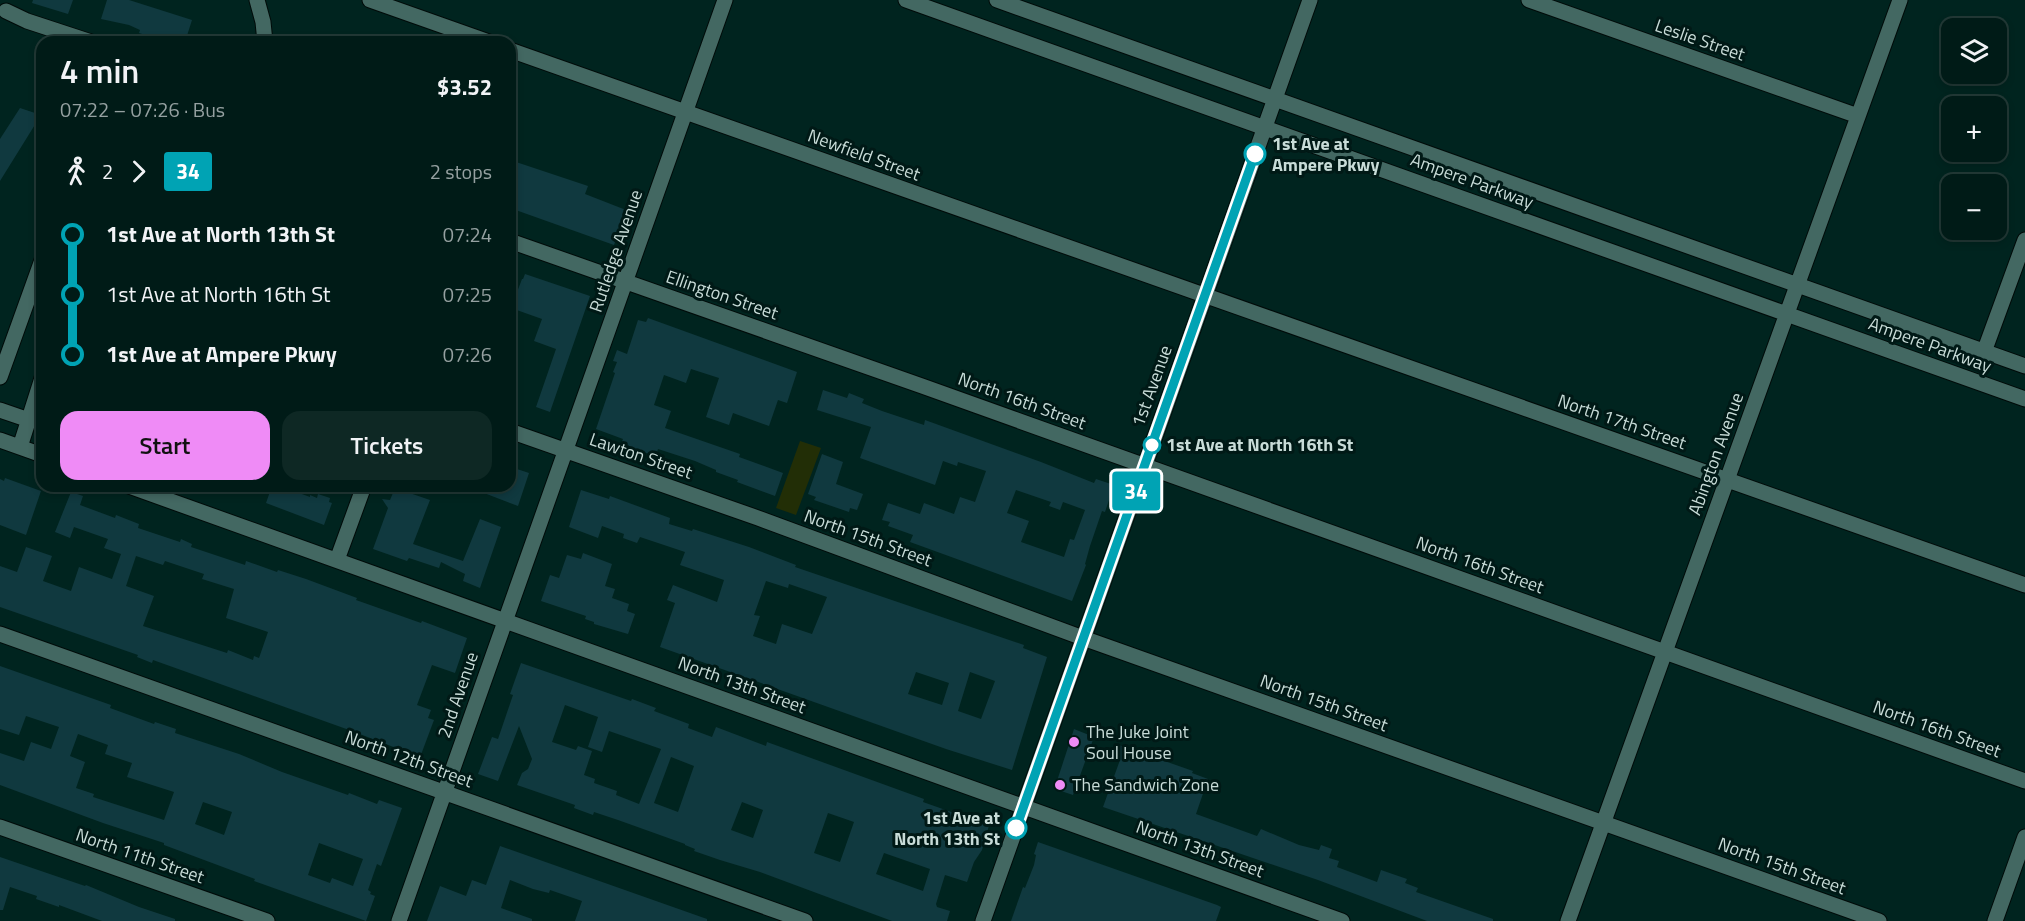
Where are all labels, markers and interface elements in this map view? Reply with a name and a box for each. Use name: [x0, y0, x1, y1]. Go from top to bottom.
street label: Leslie Street: [1652, 12, 1749, 68]
map controls: [1941, 18, 2007, 240]
button: layers: [1941, 18, 2007, 84]
text: 4 min: [60, 46, 139, 96]
text: $3.52: [437, 70, 492, 104]
text: 07:22 – 07:26 · Bus: [60, 94, 225, 125]
button: +: [1941, 96, 2007, 162]
street label: Newfield Street: [804, 122, 925, 188]
place label: 1st Ave at Ampere Pkwy: [1272, 130, 1380, 178]
marker: 1st Ave at Ampere Pkwy: [1244, 143, 1266, 165]
street label: Ampere Parkway: [1407, 146, 1538, 215]
icon: walk: [60, 155, 93, 188]
icon: forward: [122, 155, 155, 188]
text: 34: [176, 155, 200, 187]
text: 2: [102, 156, 113, 187]
text: 2 stops: [430, 156, 492, 187]
button: −: [1941, 174, 2007, 240]
street label: Rutledge Avenue: [582, 186, 649, 316]
text: 1st Ave at North 13th St: [106, 217, 335, 251]
text: 07:24: [443, 219, 492, 250]
street label: Ellington Street: [662, 263, 783, 327]
text: 1st Ave at North 16th St: [106, 277, 331, 311]
text: 07:25: [443, 279, 492, 310]
street label: Ampere Parkway: [1865, 310, 1996, 379]
text: 1st Ave at Ampere Pkwy: [106, 337, 337, 371]
text: 07:26: [443, 339, 492, 370]
street label: 1st Avenue: [1124, 341, 1179, 430]
street label: North 16th Street: [954, 365, 1091, 436]
street label: North 17th Street: [1554, 387, 1691, 456]
street label: Abington Avenue: [1681, 389, 1750, 519]
button: Start: [60, 411, 270, 480]
button: Tickets: [282, 411, 492, 480]
street label: Lawton Street: [586, 425, 697, 486]
place label: 1st Ave at North 16th St: [1166, 431, 1354, 458]
marker: 1st Ave at North 16th St: [1143, 436, 1161, 454]
line badge: 34: [1109, 472, 1163, 510]
text: 34: [1124, 475, 1148, 507]
street label: North 15th Street: [800, 502, 937, 573]
street label: North 16th Street: [1412, 529, 1549, 600]
street label: 2nd Avenue: [430, 648, 485, 742]
street label: North 13th Street: [674, 649, 811, 720]
street label: North 15th Street: [1256, 667, 1393, 738]
street label: North 16th Street: [1869, 693, 2006, 764]
place label: The Juke Joint Soul House: [1086, 718, 1190, 766]
street label: North 12th Street: [341, 723, 478, 794]
marker: The Juke Joint Soul House: [1067, 735, 1081, 749]
place label: The Sandwich Zone: [1072, 771, 1219, 798]
marker: The Sandwich Zone: [1053, 778, 1067, 792]
place label: 1st Ave at North 13th St: [894, 804, 1000, 852]
street label: North 13th Street: [1132, 813, 1269, 884]
marker: 1st Ave at North 13th St: [1005, 817, 1027, 839]
street label: North 11th Street: [72, 821, 209, 890]
street label: North 15th Street: [1714, 830, 1851, 901]

